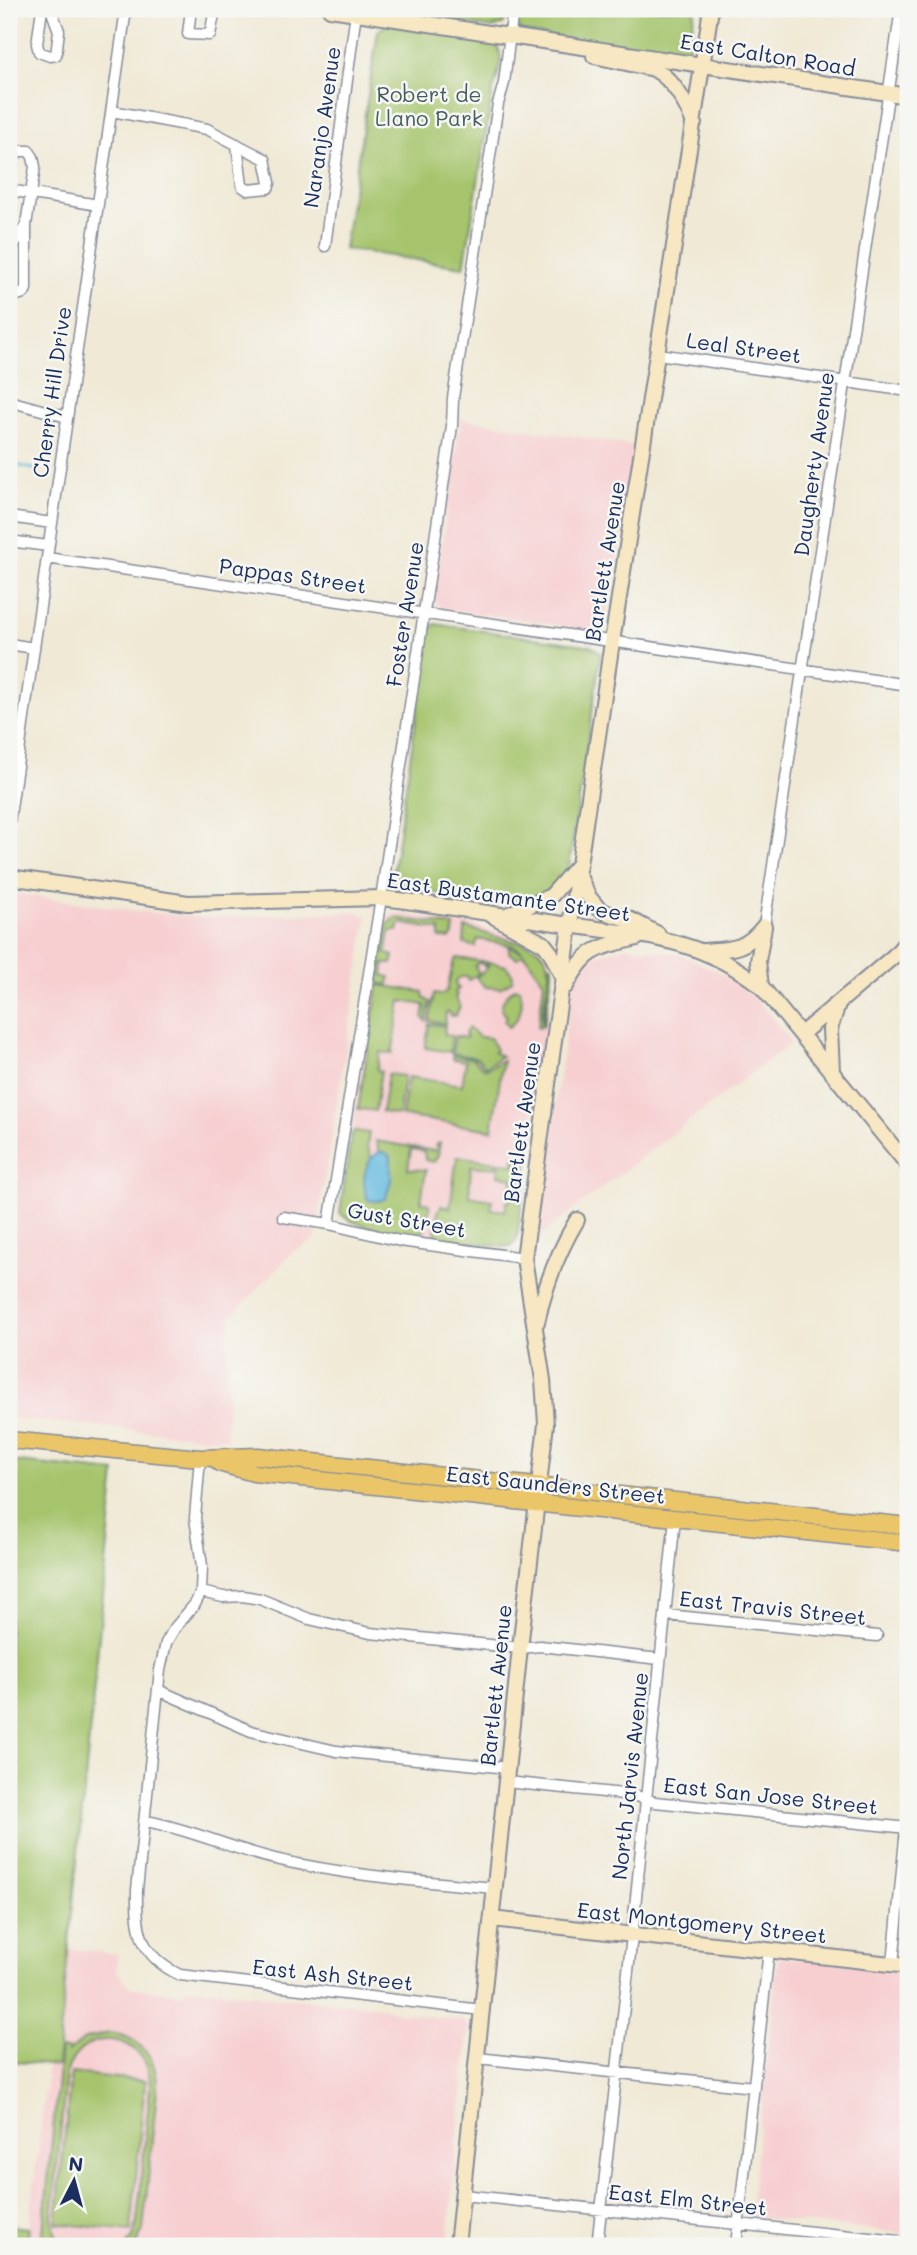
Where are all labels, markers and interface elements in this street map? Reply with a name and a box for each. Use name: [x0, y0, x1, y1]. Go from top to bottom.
street label: East Calton Road: [678, 27, 858, 81]
street label: Naranjo Avenue: [296, 45, 346, 209]
park label: Robert de Llano Park: [375, 80, 483, 131]
street label: Cherry Hill Drive: [26, 305, 76, 479]
street label: Leal Street: [685, 326, 803, 368]
street label: Daugherty Avenue: [787, 370, 839, 558]
street label: Bartlett Avenue: [578, 479, 630, 643]
street label: Foster Avenue: [379, 540, 429, 688]
street label: Pappas Street: [218, 551, 368, 599]
street label: East Bustamante Street: [386, 866, 632, 926]
street label: Bartlett Avenue: [496, 1040, 546, 1204]
street label: Gust Street: [346, 1195, 468, 1243]
street label: East Saunders Street: [445, 1459, 667, 1509]
street label: East Travis Street: [678, 1584, 868, 1630]
street label: Bartlett Avenue: [473, 1603, 517, 1767]
street label: North Jarvis Avenue: [605, 1671, 653, 1881]
street label: East San Jose Street: [663, 1770, 879, 1820]
street label: East Montgomery Street: [576, 1895, 828, 1949]
street label: East Ash Street: [251, 1952, 415, 1996]
north arrow: [38, 2146, 108, 2216]
text: N: [67, 2150, 84, 2177]
street label: East Elm Street: [608, 2177, 768, 2221]

